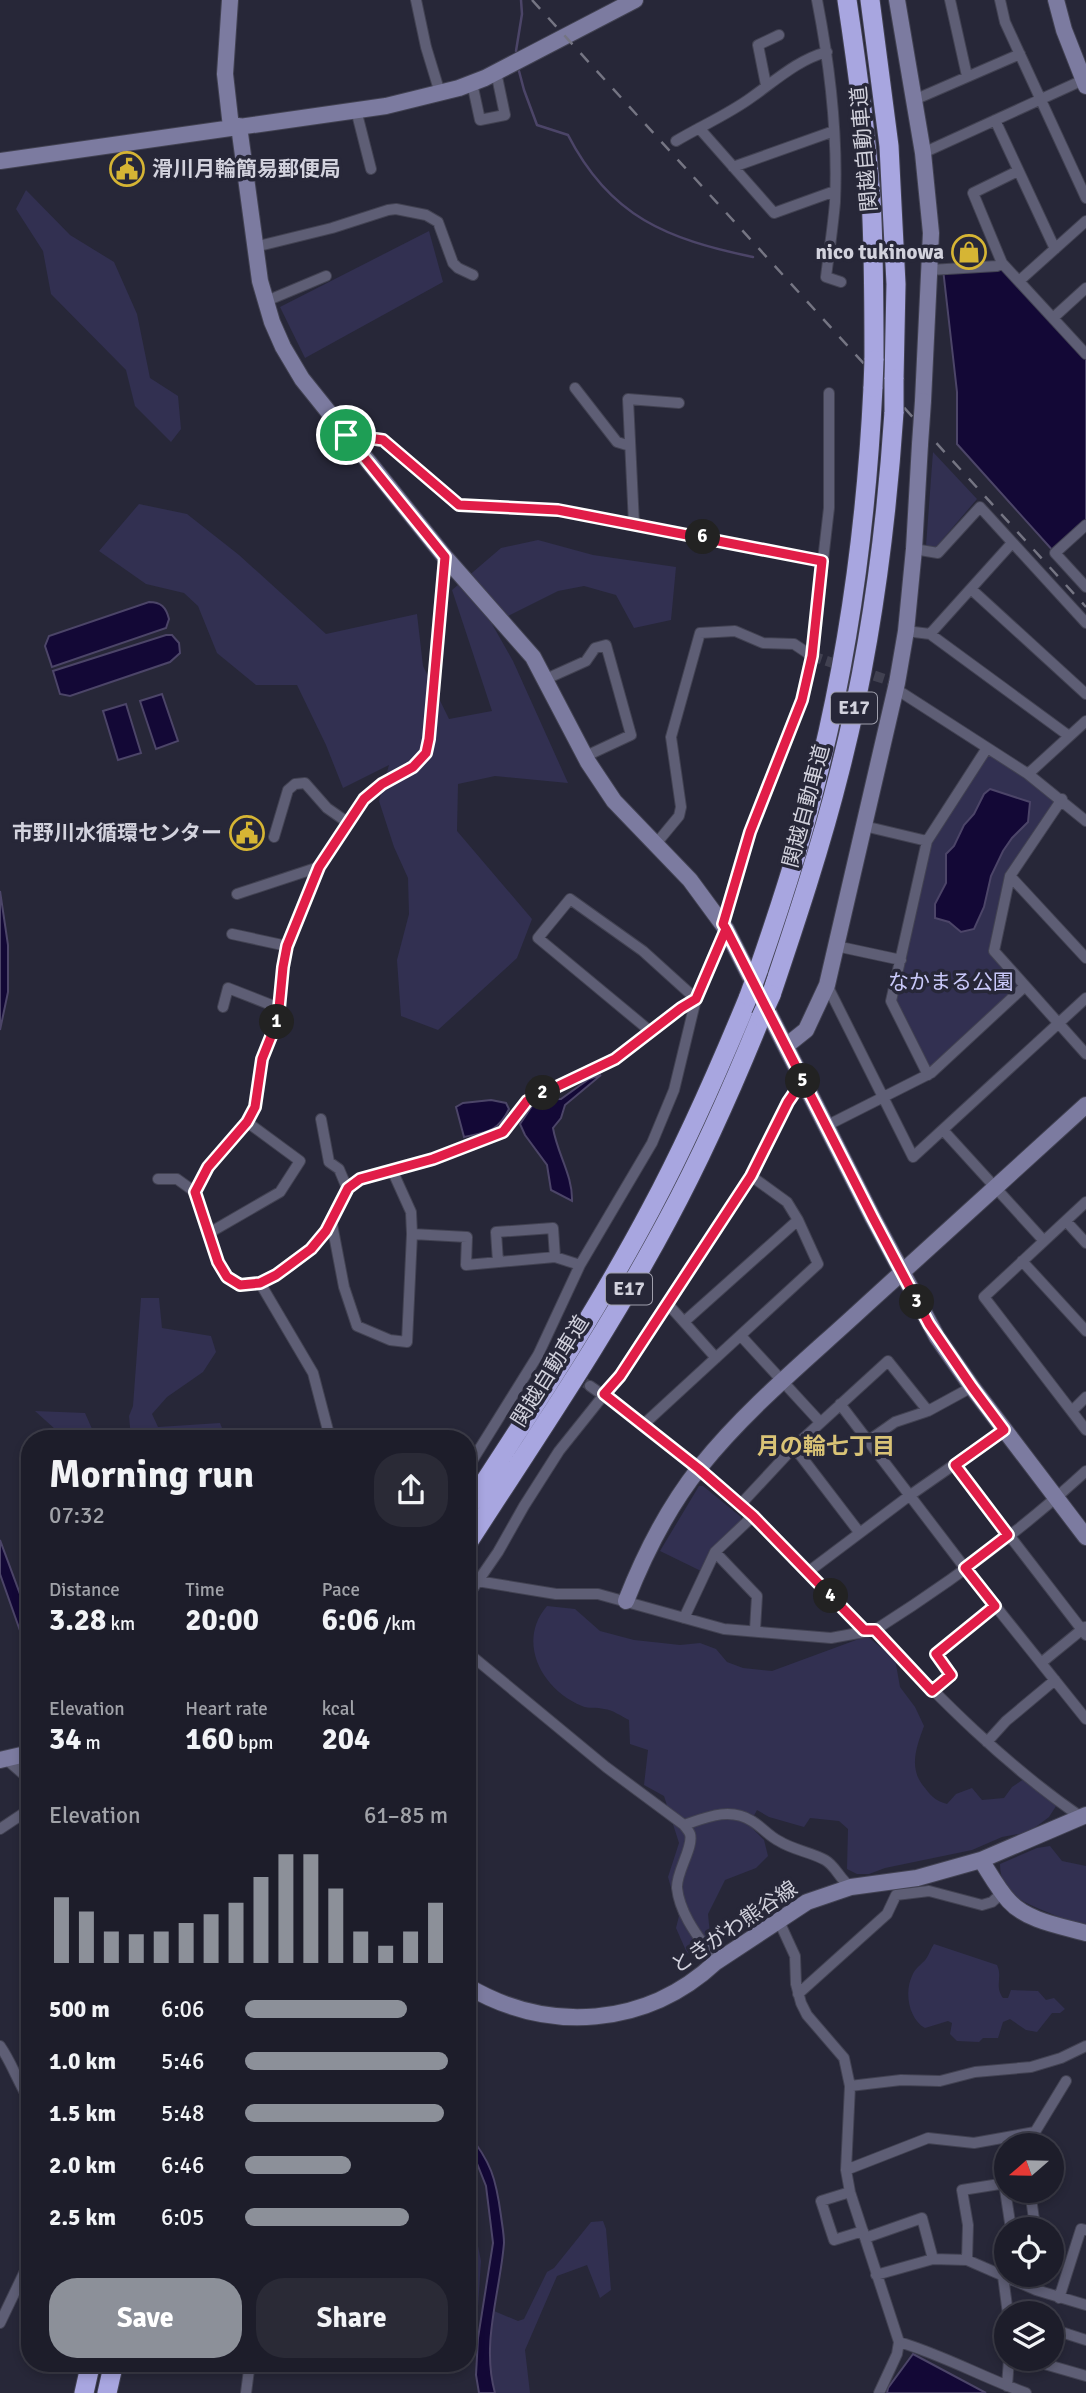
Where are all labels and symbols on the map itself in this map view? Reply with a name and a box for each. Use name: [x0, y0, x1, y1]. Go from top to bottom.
street label: 関越自動車道: [846, 85, 882, 213]
public building icon: 滑川月輪簡易郵便局: [108, 150, 146, 188]
place label: 滑川月輪簡易郵便局: [152, 156, 341, 182]
shop icon: nico tukinowa: [950, 233, 988, 271]
place label: nico tukinowa: [815, 239, 944, 265]
pin: [316, 405, 376, 465]
pin: 6: [686, 520, 720, 554]
road number: E17: [831, 692, 877, 723]
street label: 関越自動車道: [777, 742, 835, 870]
public building icon: 市野川水循環センター: [228, 814, 266, 852]
place label: 市野川水循環センター: [12, 820, 222, 846]
park label: なかまる公園: [888, 969, 1014, 995]
pin: 1: [260, 1004, 294, 1040]
pin: 5: [786, 1064, 820, 1098]
pin: 2: [526, 1076, 560, 1110]
road number: E17: [606, 1274, 652, 1304]
pin: 3: [900, 1284, 934, 1320]
street label: 関越自動車道: [506, 1311, 594, 1431]
district label: 月の輪七丁目: [757, 1432, 895, 1461]
pin: 4: [814, 1578, 848, 1614]
street label: ときがわ熊谷線: [666, 1875, 802, 1979]
north arrow: [994, 2133, 1064, 2203]

